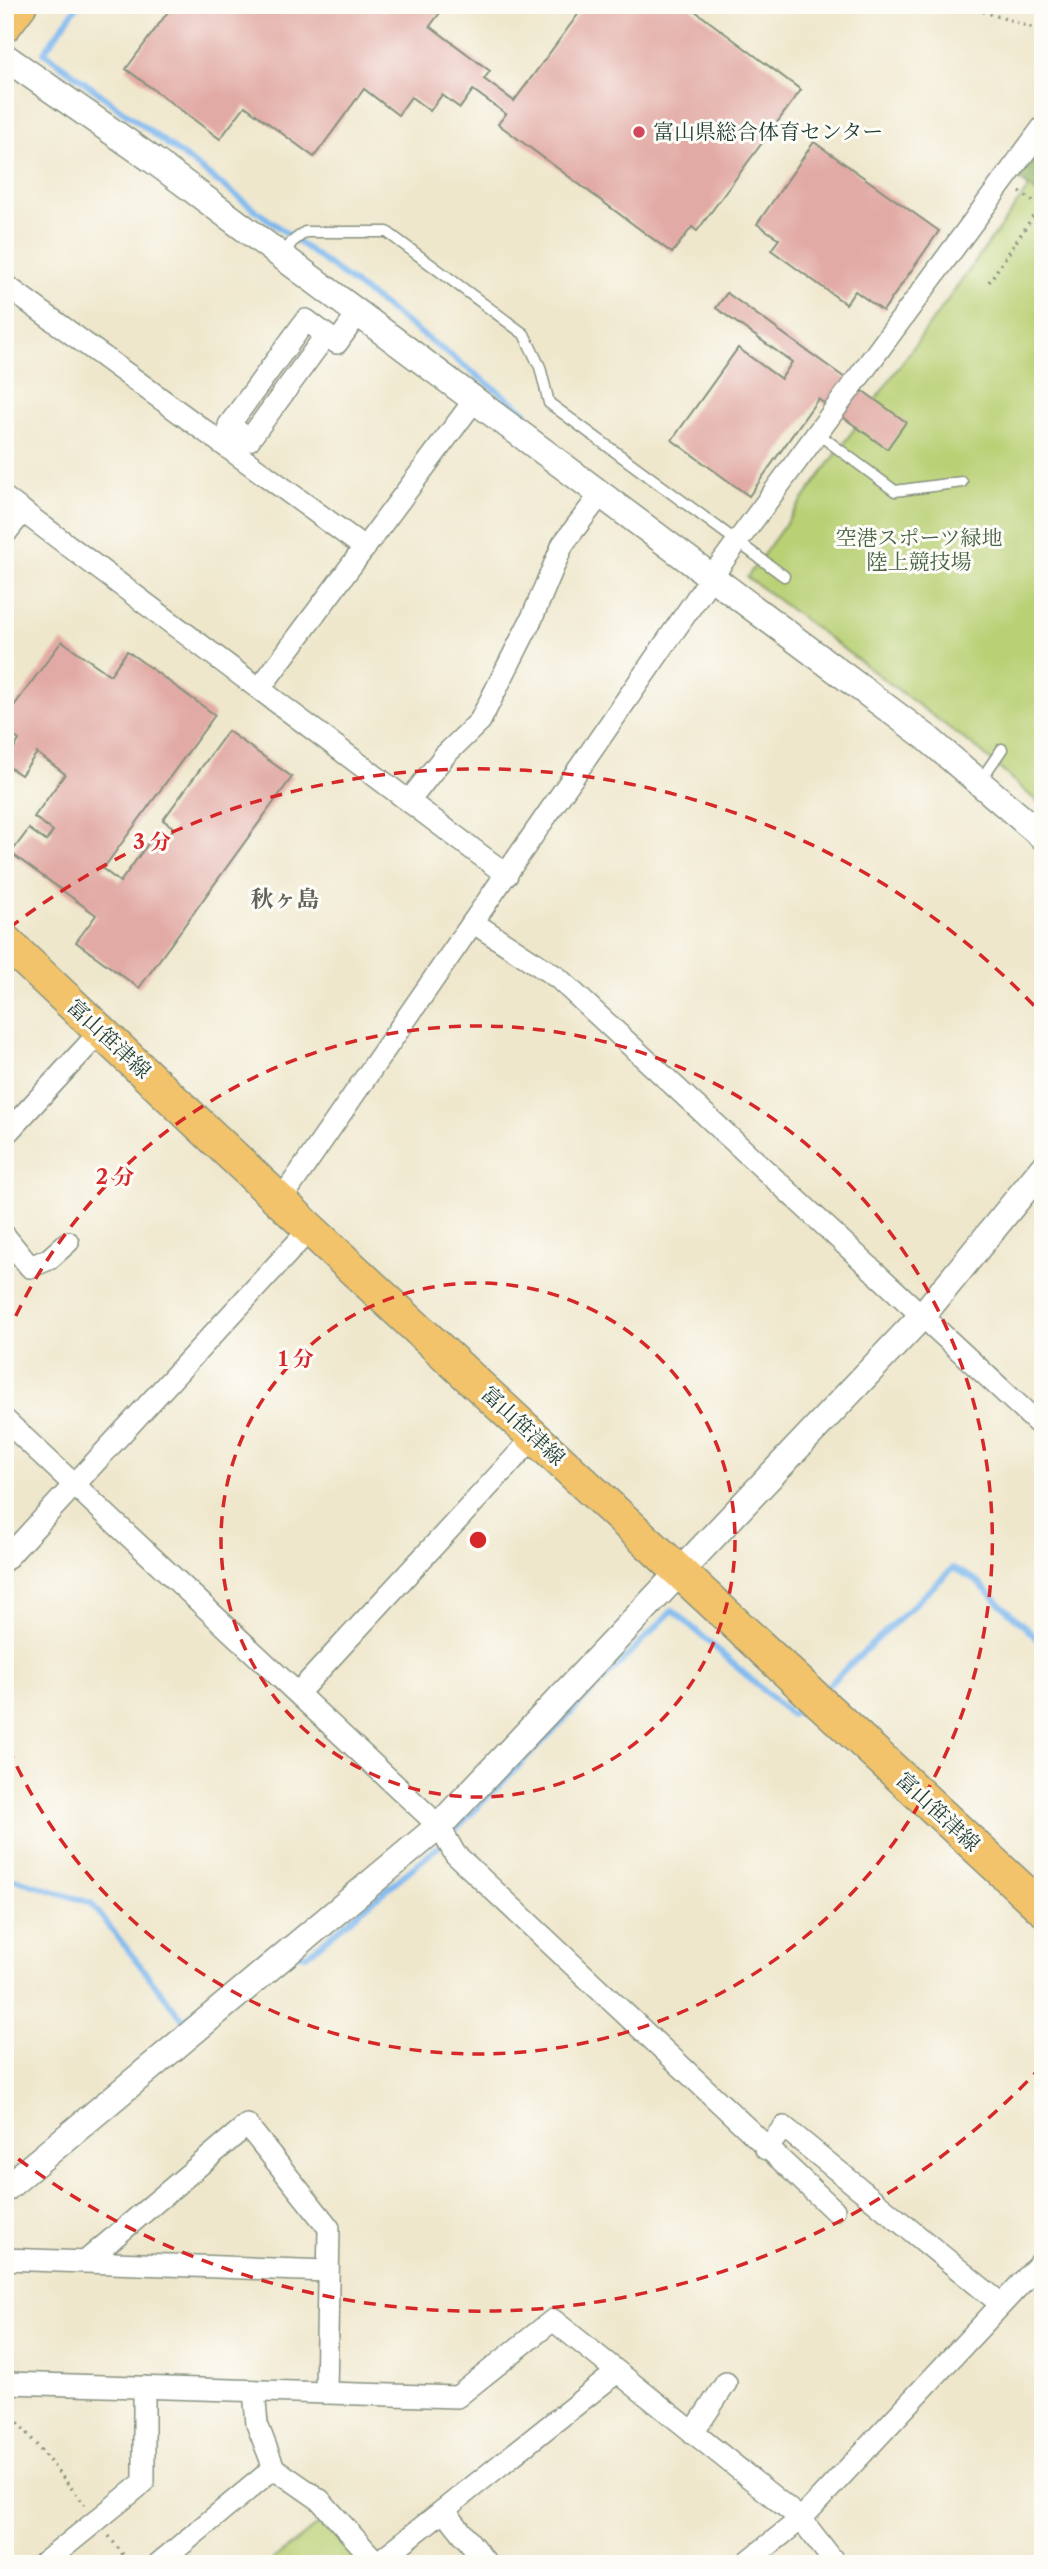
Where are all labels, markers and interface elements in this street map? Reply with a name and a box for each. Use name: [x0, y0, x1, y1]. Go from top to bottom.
place label: 富山県総合体育センター: [653, 119, 883, 144]
marker: 富山県総合体育センター: [631, 124, 647, 140]
park label: 空港スポーツ緑地 陸上競技場: [835, 525, 1003, 574]
text: 3 分: [133, 829, 171, 854]
district label: 秋ヶ島: [251, 885, 320, 913]
street label: 富山笹津線: [62, 994, 156, 1084]
text: 2 分: [96, 1164, 134, 1189]
text: 1 分: [278, 1346, 314, 1371]
street label: 富山笹津線: [476, 1381, 570, 1471]
centre of rings: [466, 1528, 490, 1552]
street label: 富山笹津線: [891, 1767, 985, 1857]

